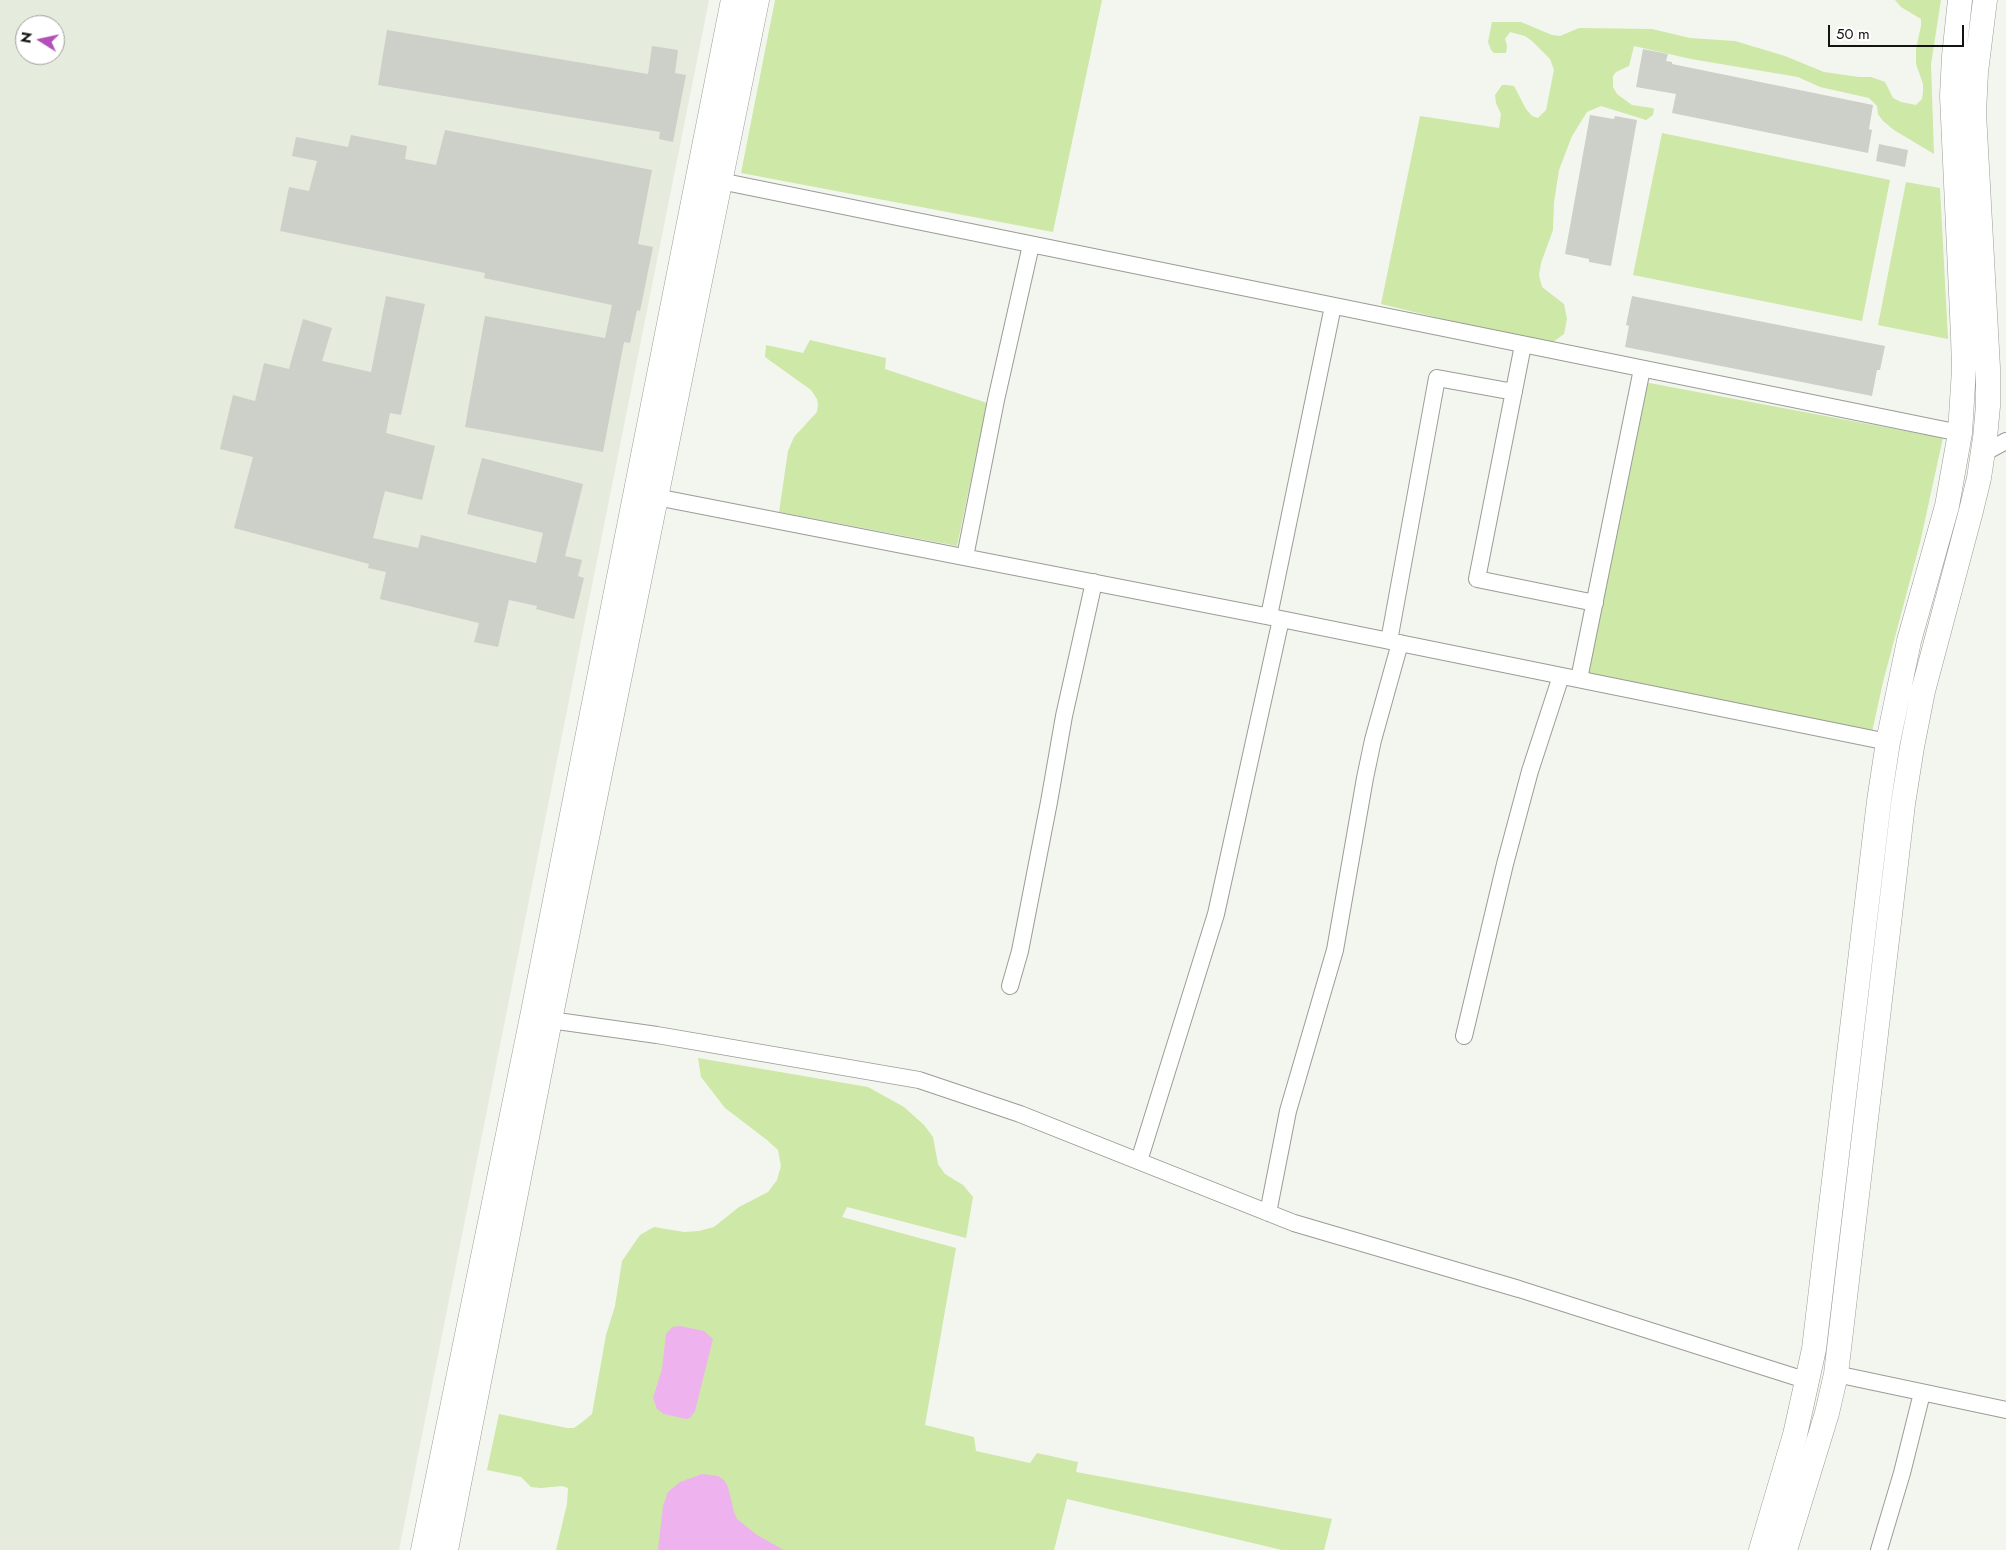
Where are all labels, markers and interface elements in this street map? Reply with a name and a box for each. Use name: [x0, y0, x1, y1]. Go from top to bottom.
north arrow: [15, 15, 65, 65]
scale bar: [1831, 15, 1967, 47]
text: 50 m: [1836, 23, 1870, 45]
text: N: [15, 30, 37, 45]

